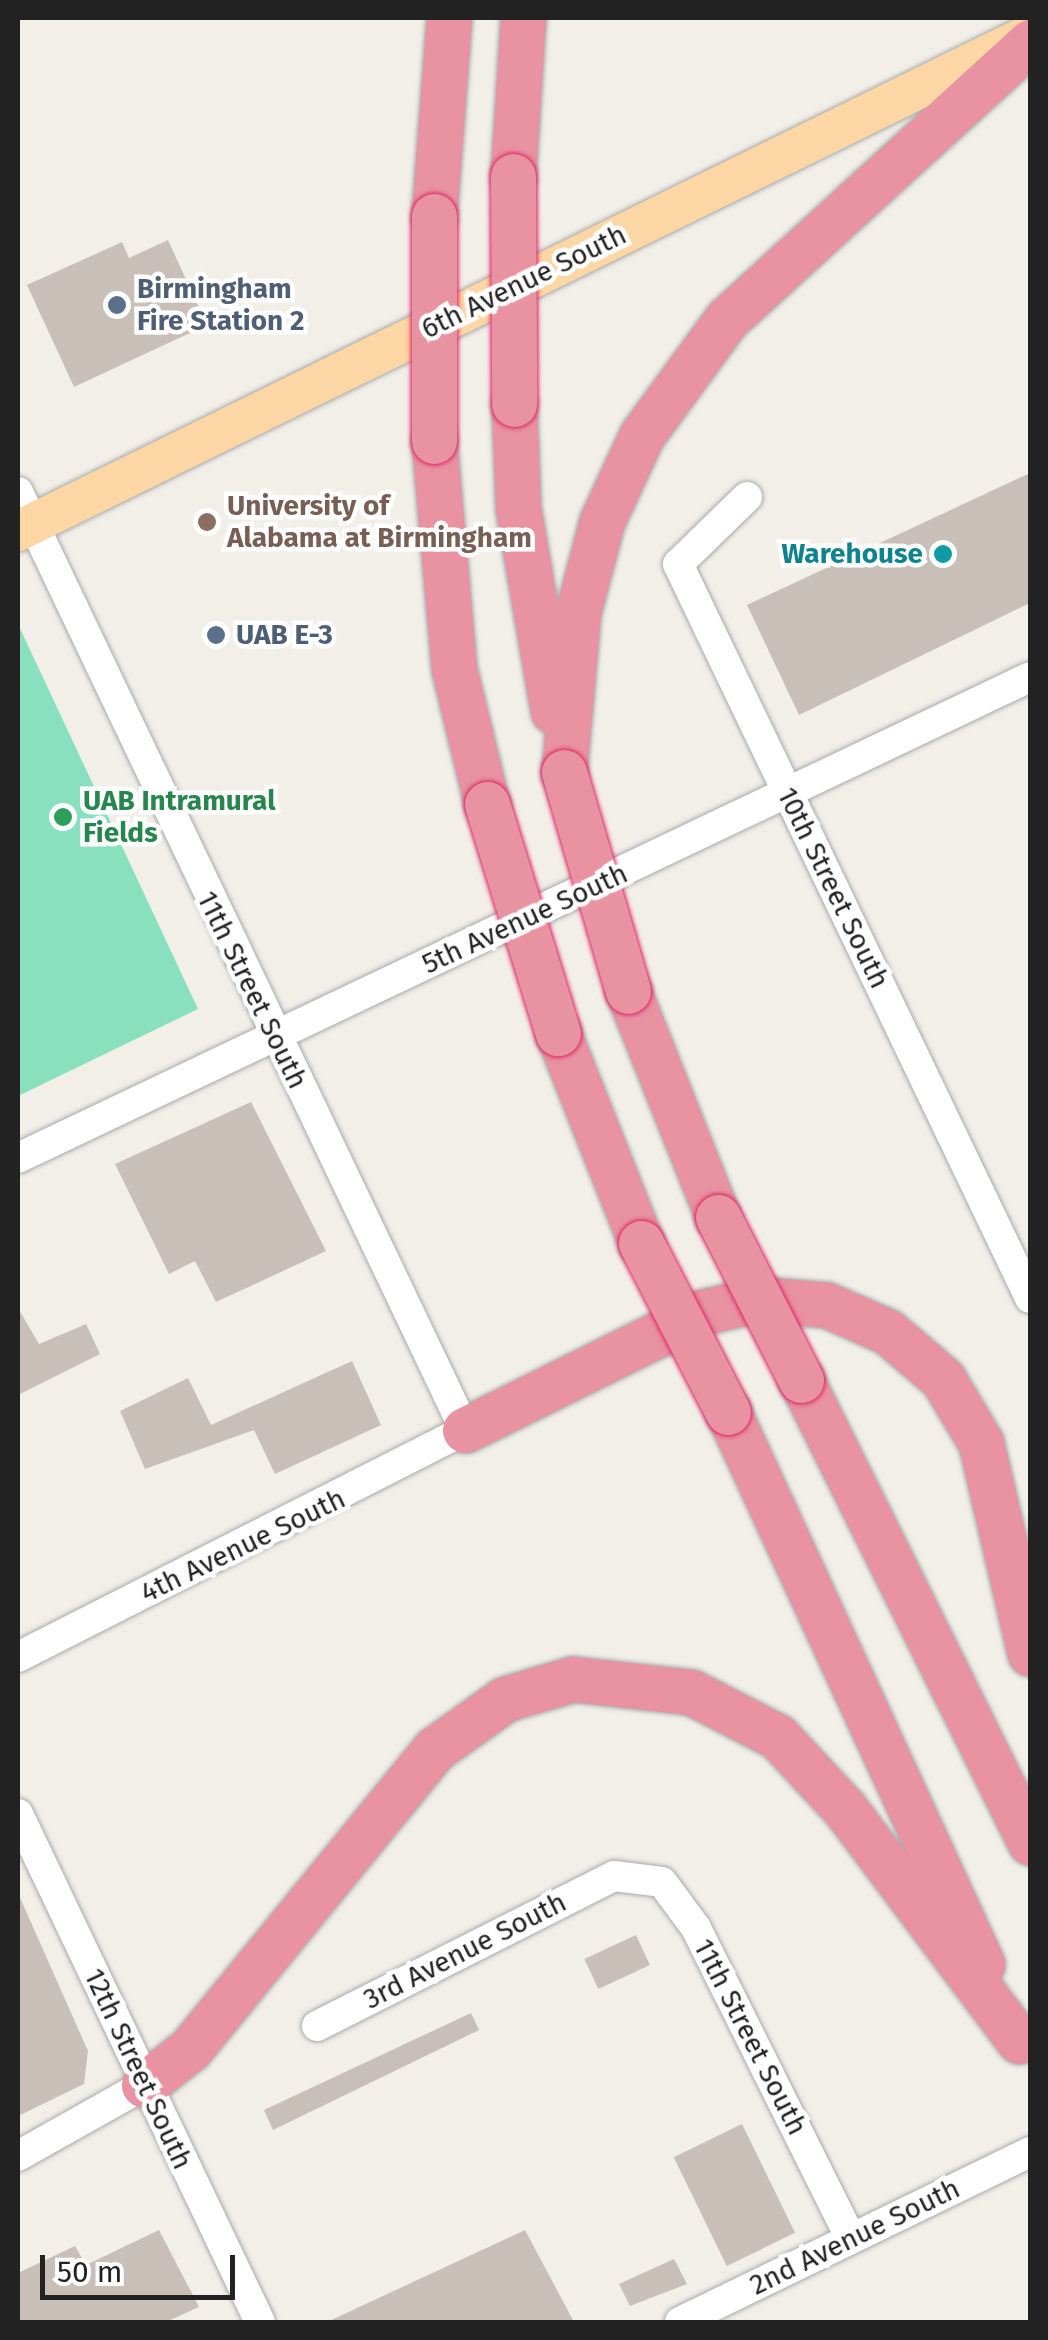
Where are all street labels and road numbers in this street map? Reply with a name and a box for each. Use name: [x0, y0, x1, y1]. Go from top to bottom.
street label: 6th Avenue South: [416, 218, 632, 346]
street label: 10th Street South: [770, 782, 896, 994]
street label: 5th Avenue South: [417, 857, 633, 981]
street label: 11th Street South: [190, 886, 314, 1094]
street label: 4th Avenue South: [135, 1482, 351, 1610]
street label: 3rd Avenue South: [358, 1885, 572, 2017]
street label: 11th Street South: [686, 1933, 814, 2141]
street label: 12th Street South: [77, 1963, 199, 2175]
street label: 2nd Avenue South: [745, 2172, 965, 2302]

